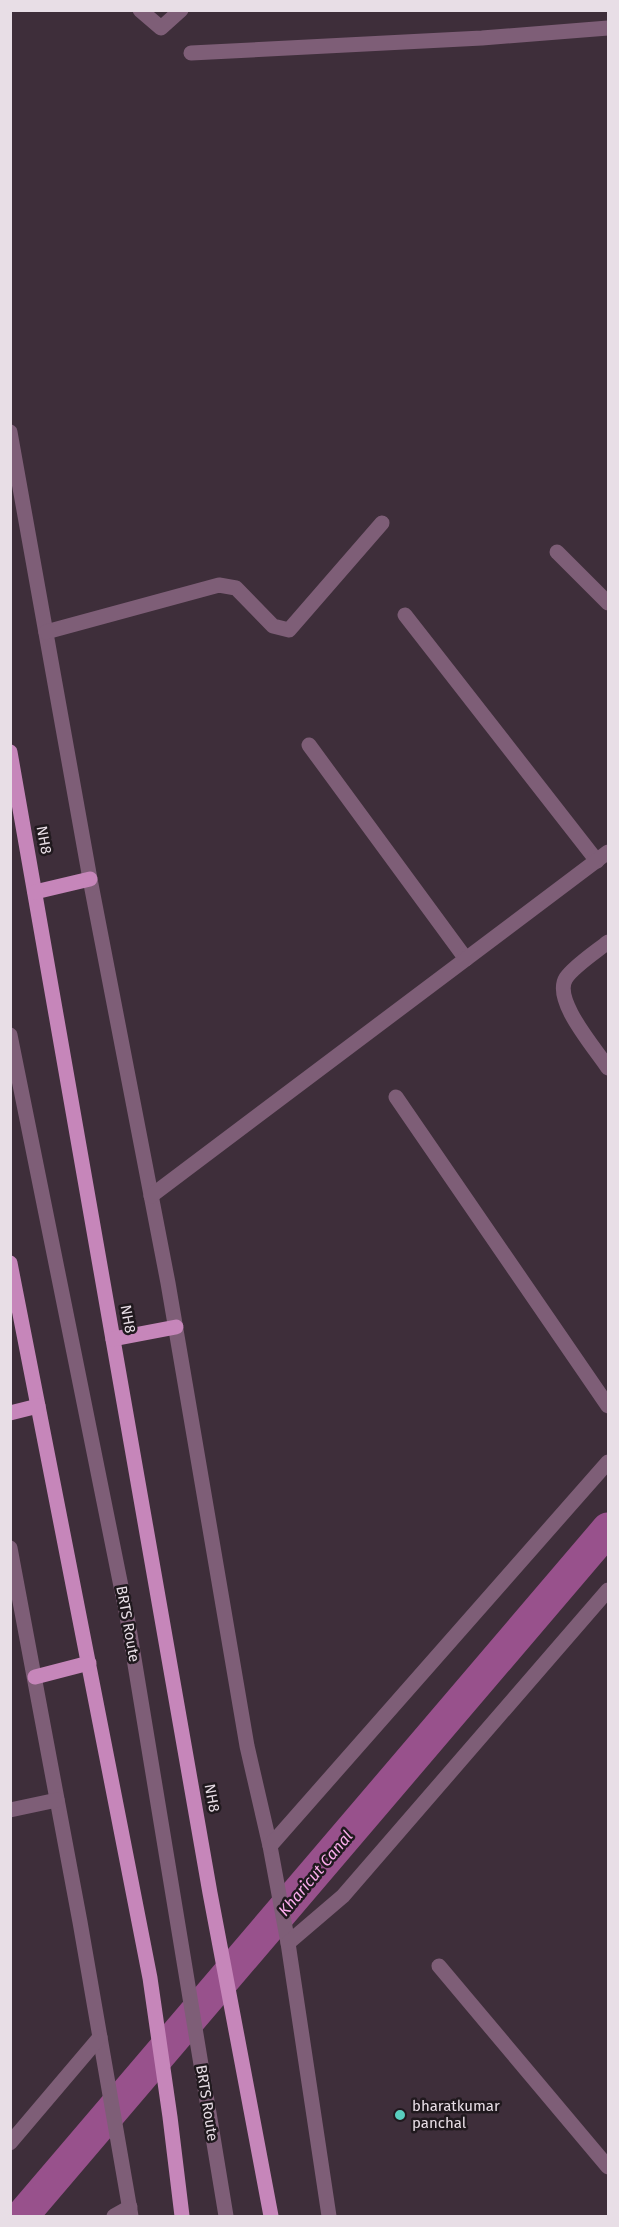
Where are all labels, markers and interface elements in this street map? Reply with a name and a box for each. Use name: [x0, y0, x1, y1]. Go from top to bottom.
street label: NH8: [33, 824, 55, 856]
street label: NH8: [117, 1303, 139, 1335]
street label: BRTS Route: [112, 1584, 144, 1664]
street label: NH8: [201, 1782, 223, 1814]
water label: Kharicut Canal: [274, 1827, 357, 1920]
street label: BRTS Route: [192, 2063, 222, 2143]
place label: bharatkumar panchal: [412, 2097, 500, 2132]
marker: bharatkumar panchal: [393, 2108, 407, 2122]

